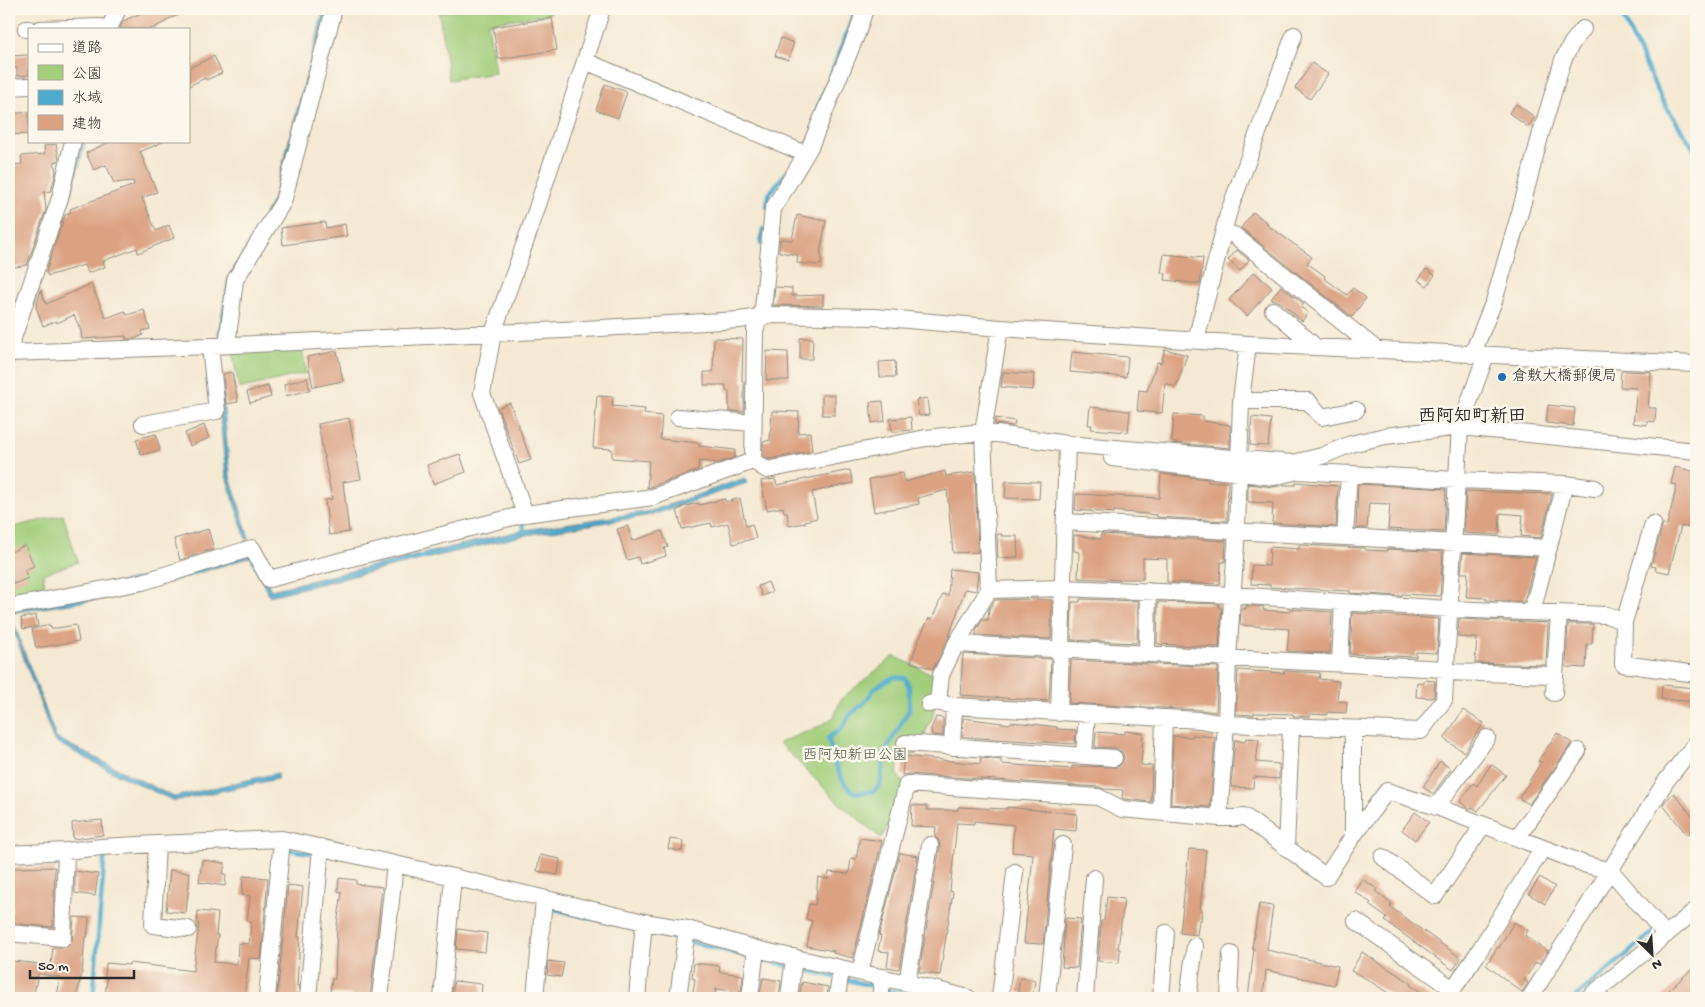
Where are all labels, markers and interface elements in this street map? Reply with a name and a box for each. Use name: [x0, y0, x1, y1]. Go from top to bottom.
legend: [28, 28, 190, 142]
text: 道路: [72, 40, 102, 58]
text: 公園: [72, 66, 102, 84]
text: 水域: [72, 89, 102, 108]
text: 建物: [72, 116, 102, 134]
place label: 倉敷大橋郵便局: [1512, 367, 1617, 386]
marker: 倉敷大橋郵便局: [1496, 371, 1508, 383]
district label: 西阿知町新田: [1418, 406, 1526, 428]
park label: 西阿知新田公園: [802, 747, 908, 765]
north arrow: [1628, 930, 1678, 980]
scale bar: [30, 947, 134, 979]
text: N: [1649, 954, 1664, 973]
text: 50 m: [38, 958, 69, 976]

